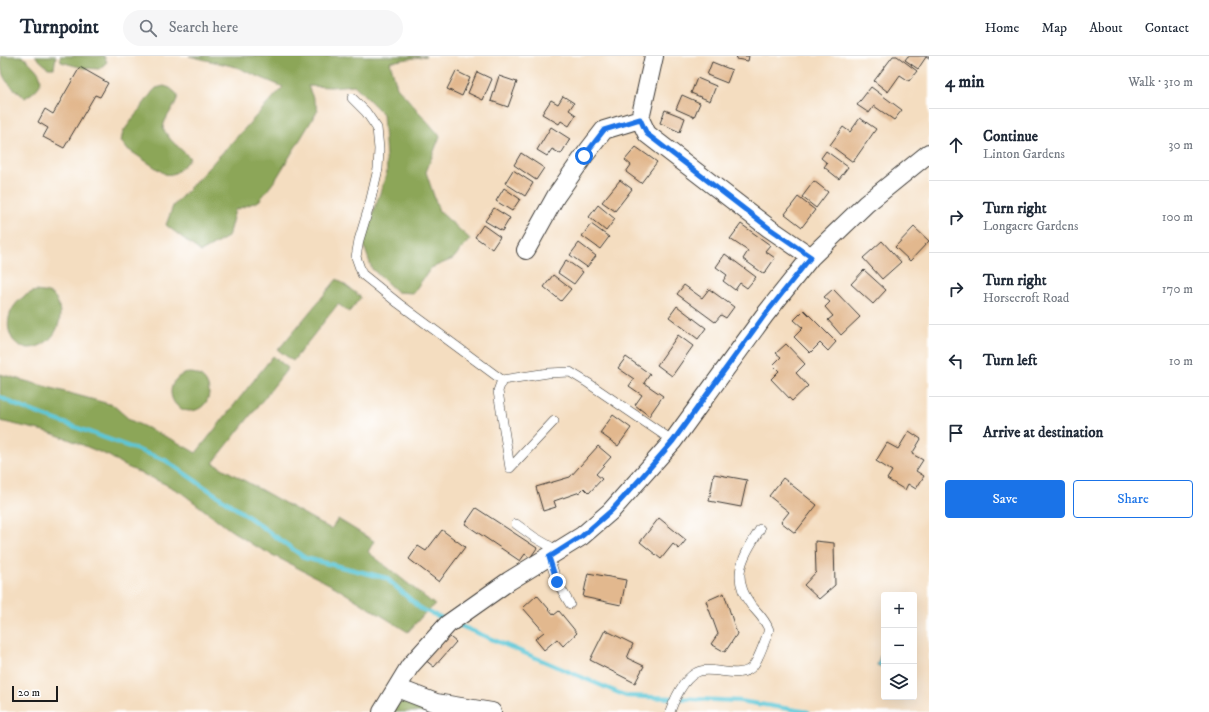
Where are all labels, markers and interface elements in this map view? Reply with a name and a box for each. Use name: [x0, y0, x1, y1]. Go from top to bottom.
search box: [123, 10, 403, 46]
text: Turnpoint: [20, 16, 99, 39]
icon: search: [137, 17, 159, 39]
text: Search here: [169, 18, 238, 37]
text: Home: [985, 19, 1019, 37]
text: Map: [1041, 19, 1067, 37]
text: About: [1089, 19, 1123, 37]
text: Contact: [1145, 19, 1189, 37]
text: 4 min: [945, 71, 984, 93]
text: Walk · 310 m: [1128, 74, 1193, 90]
text: Continue: [983, 127, 1038, 146]
icon: ahead: [945, 134, 967, 156]
text: 30 m: [1169, 137, 1193, 153]
text: Linton Gardens: [983, 146, 1065, 162]
route start: [575, 147, 593, 165]
text: Turn right: [983, 199, 1046, 218]
icon: right: [945, 206, 967, 228]
text: 100 m: [1162, 209, 1193, 225]
text: Longacre Gardens: [983, 218, 1078, 234]
text: Turn right: [983, 271, 1046, 290]
icon: right: [945, 278, 967, 300]
text: 170 m: [1162, 281, 1193, 297]
text: Horsecroft Road: [983, 290, 1069, 306]
icon: left: [945, 350, 967, 372]
text: Turn left: [983, 351, 1037, 370]
text: 10 m: [1169, 353, 1193, 369]
icon: arrive: [945, 422, 967, 444]
text: Arrive at destination: [983, 423, 1103, 442]
button: Save: [945, 480, 1065, 518]
button: Share: [1073, 480, 1193, 518]
route end: [548, 573, 566, 591]
map controls: [881, 592, 917, 700]
button: +: [881, 592, 917, 628]
button: −: [881, 628, 917, 664]
button: layers: [881, 664, 917, 700]
scale bar: [12, 684, 58, 703]
text: 20 m: [18, 686, 40, 700]

